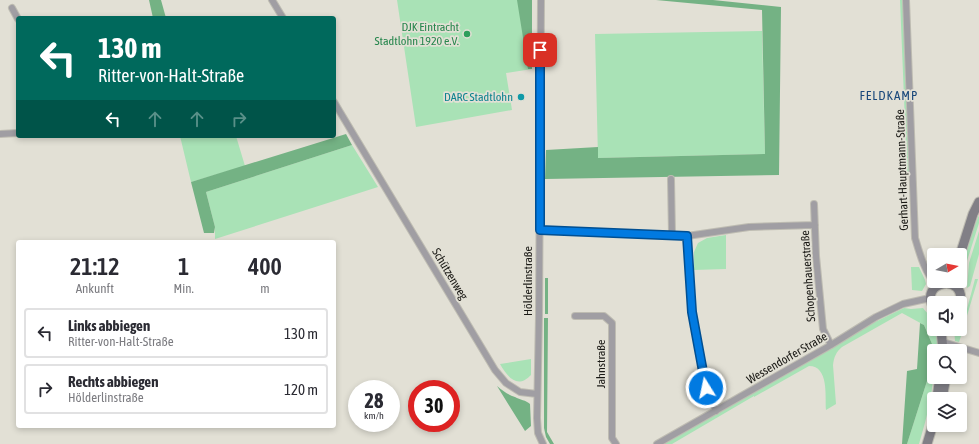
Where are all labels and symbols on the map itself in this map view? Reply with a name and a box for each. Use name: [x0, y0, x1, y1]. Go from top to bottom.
place label: DJK Eintracht Stadtlohn 1920 e.V.: [374, 20, 460, 48]
marker: DJK Eintracht Stadtlohn 1920 e.V.: [462, 29, 472, 39]
pin: [523, 33, 557, 67]
district label: FELDKAMP: [860, 88, 918, 103]
place label: DARC Stadtlohn: [444, 90, 513, 104]
marker: DARC Stadtlohn: [516, 92, 526, 102]
street label: Gerhart-Hauptmann-Straße: [893, 109, 911, 231]
street label: Schopenhauerstraße: [798, 230, 818, 322]
street label: Schützenweg: [429, 246, 471, 303]
street label: Hölderlinstraße: [521, 246, 535, 316]
north arrow: [927, 248, 967, 288]
street label: Wessendorfer Straße: [744, 329, 830, 387]
street label: Jahnstraße: [594, 340, 608, 388]
position arrow: [685, 367, 727, 409]
speed limit sign: 30: [408, 380, 460, 432]

